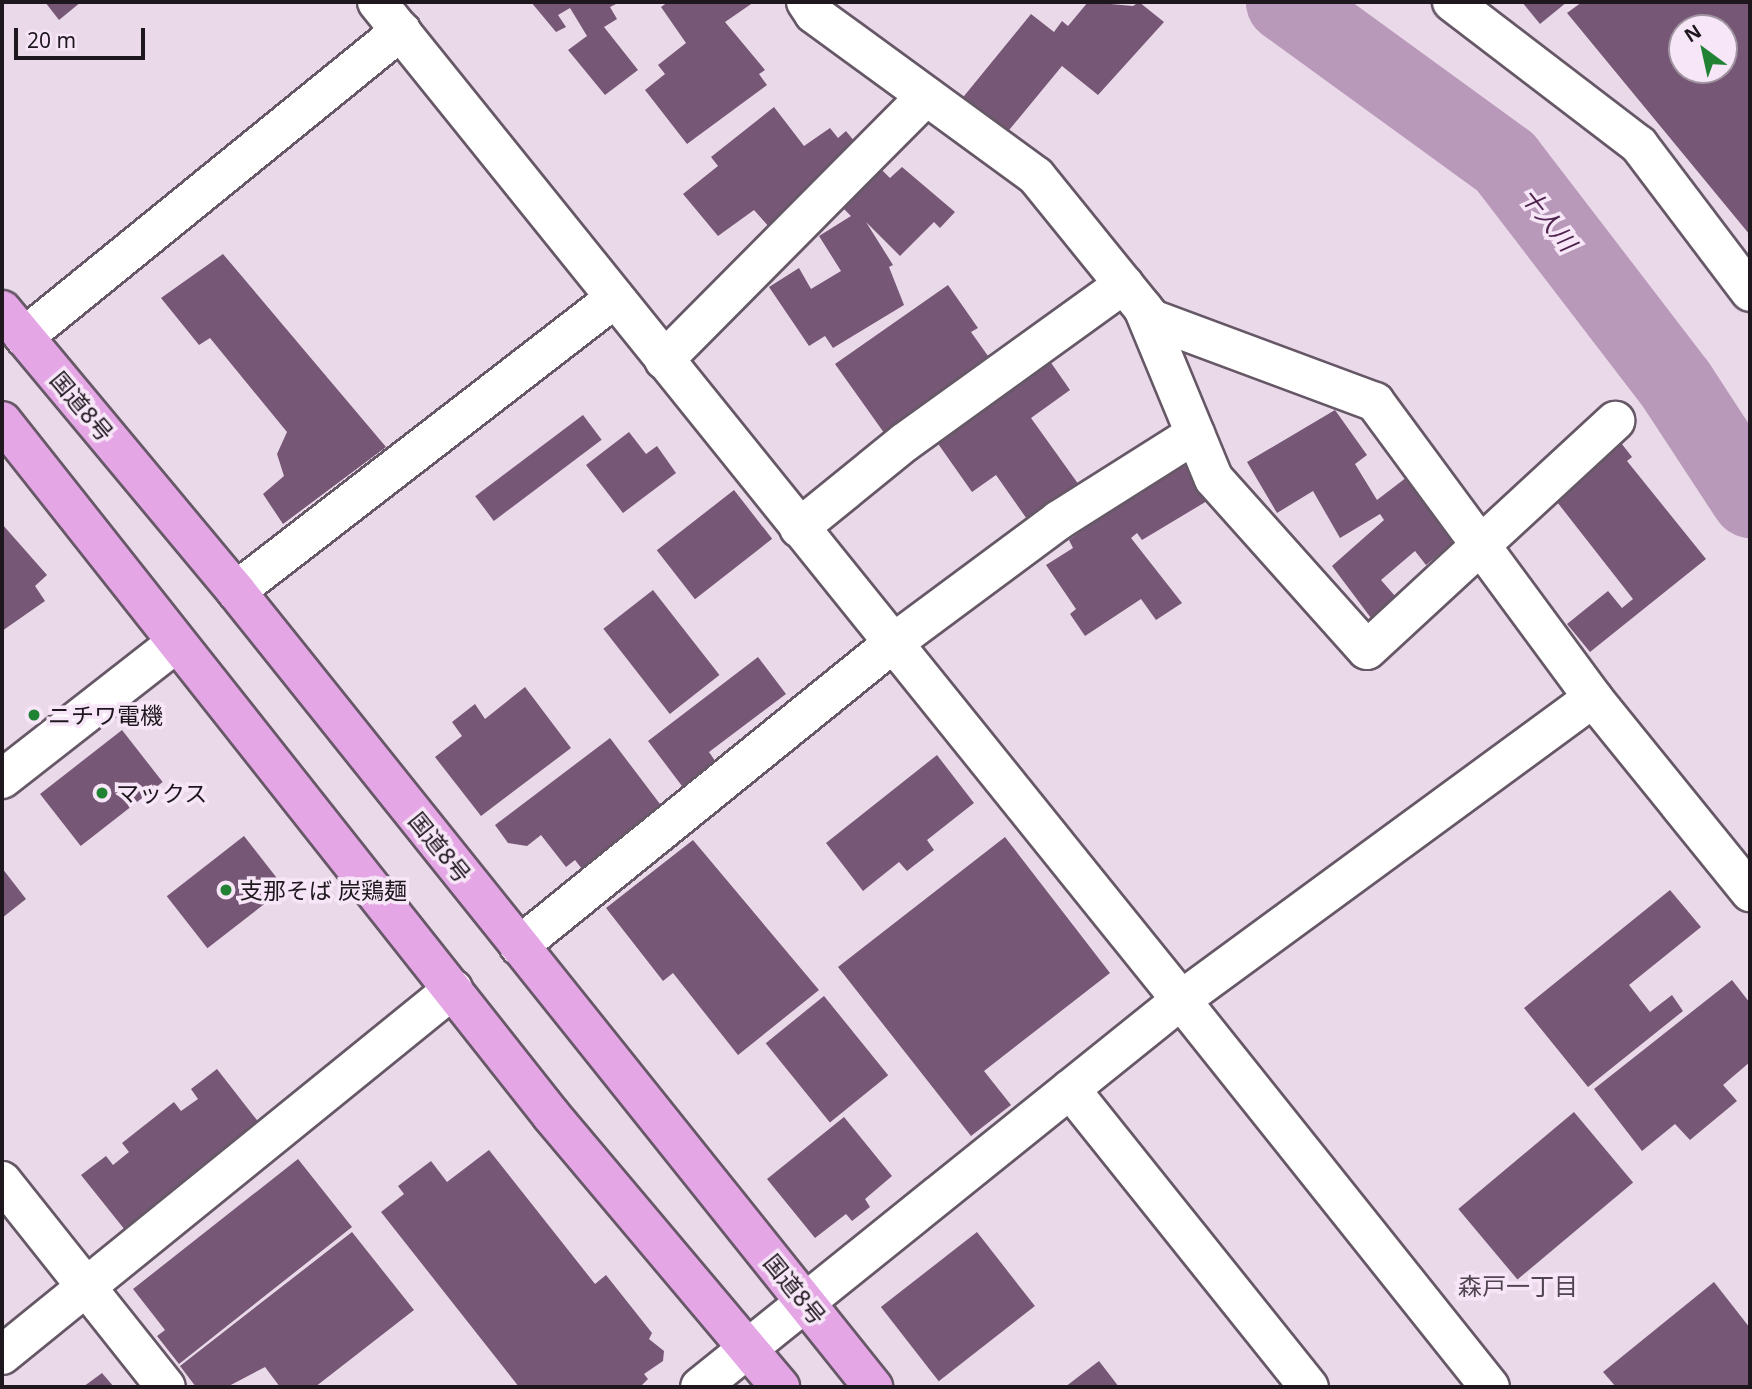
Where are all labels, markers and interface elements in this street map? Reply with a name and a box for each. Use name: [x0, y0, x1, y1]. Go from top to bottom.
scale bar: [18, 14, 149, 58]
north arrow: [1668, 14, 1738, 84]
text: N: [1679, 18, 1706, 48]
text: 20 m: [27, 26, 76, 54]
water label: 十人川: [1515, 182, 1583, 256]
street label: 国道8号: [45, 366, 119, 446]
place label: ニチワ電機: [48, 701, 163, 729]
marker: ニチワ電機: [26, 707, 42, 723]
place label: マックス: [116, 779, 208, 807]
marker: マックス: [94, 785, 110, 801]
street label: 国道8号: [403, 806, 477, 888]
place label: 支那そば 炭鶏麺: [240, 876, 407, 904]
marker: 支那そば 炭鶏麺: [218, 882, 234, 898]
street label: 国道8号: [758, 1248, 832, 1330]
district label: 森戸一丁目: [1458, 1272, 1578, 1300]

